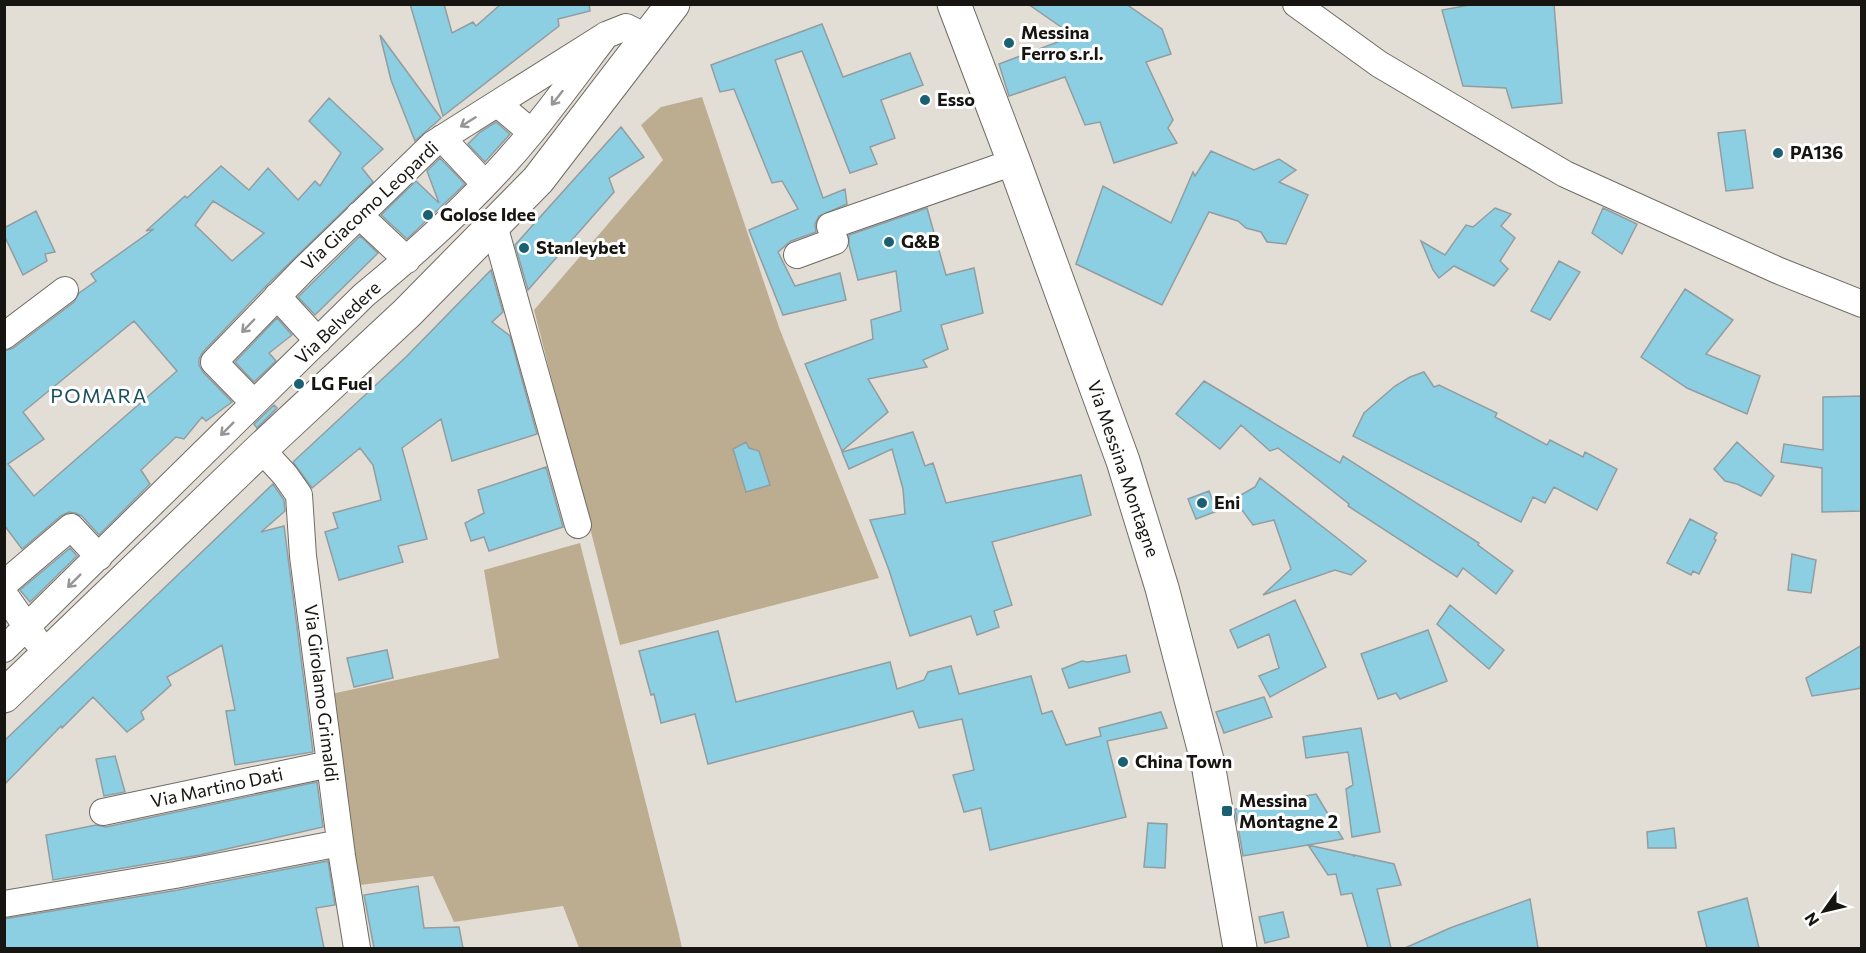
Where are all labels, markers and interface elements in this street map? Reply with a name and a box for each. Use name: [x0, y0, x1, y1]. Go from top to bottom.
place label: Messina Ferro s.r.l.: [1021, 21, 1104, 64]
marker: Messina Ferro s.r.l.: [1002, 36, 1016, 50]
place label: Esso: [937, 88, 975, 110]
one-way arrow: [551, 90, 564, 106]
marker: Esso: [918, 93, 932, 107]
one-way arrow: [460, 117, 477, 129]
street label: Via Giacomo Leopardi: [296, 136, 442, 274]
place label: PA136: [1790, 141, 1843, 163]
marker: PA136: [1771, 146, 1785, 160]
place label: Golose Idee: [440, 203, 536, 225]
marker: Golose Idee: [421, 208, 435, 222]
place label: G&B: [901, 230, 940, 252]
marker: G&B: [882, 235, 896, 249]
place label: Stanleybet: [536, 236, 626, 258]
marker: Stanleybet: [517, 241, 531, 255]
street label: Via Belvedere: [290, 276, 385, 368]
one-way arrow: [241, 318, 256, 333]
place label: LG Fuel: [311, 372, 373, 394]
marker: LG Fuel: [292, 377, 306, 391]
street label: Via Messina Montagne: [1083, 377, 1165, 560]
district label: POMARA: [50, 383, 148, 407]
one-way arrow: [220, 421, 235, 436]
place label: Eni: [1214, 491, 1240, 513]
marker: Eni: [1195, 496, 1209, 510]
one-way arrow: [67, 574, 82, 588]
street label: Via Girolamo Grimaldi: [300, 603, 344, 783]
place label: China Town: [1135, 750, 1232, 772]
marker: China Town: [1116, 755, 1130, 769]
street label: Via Martino Dati: [149, 762, 285, 812]
place label: Messina Montagne 2: [1239, 789, 1338, 832]
marker: Messina Montagne 2: [1220, 804, 1234, 818]
north arrow: [1794, 881, 1854, 941]
text: N: [1800, 909, 1822, 930]

